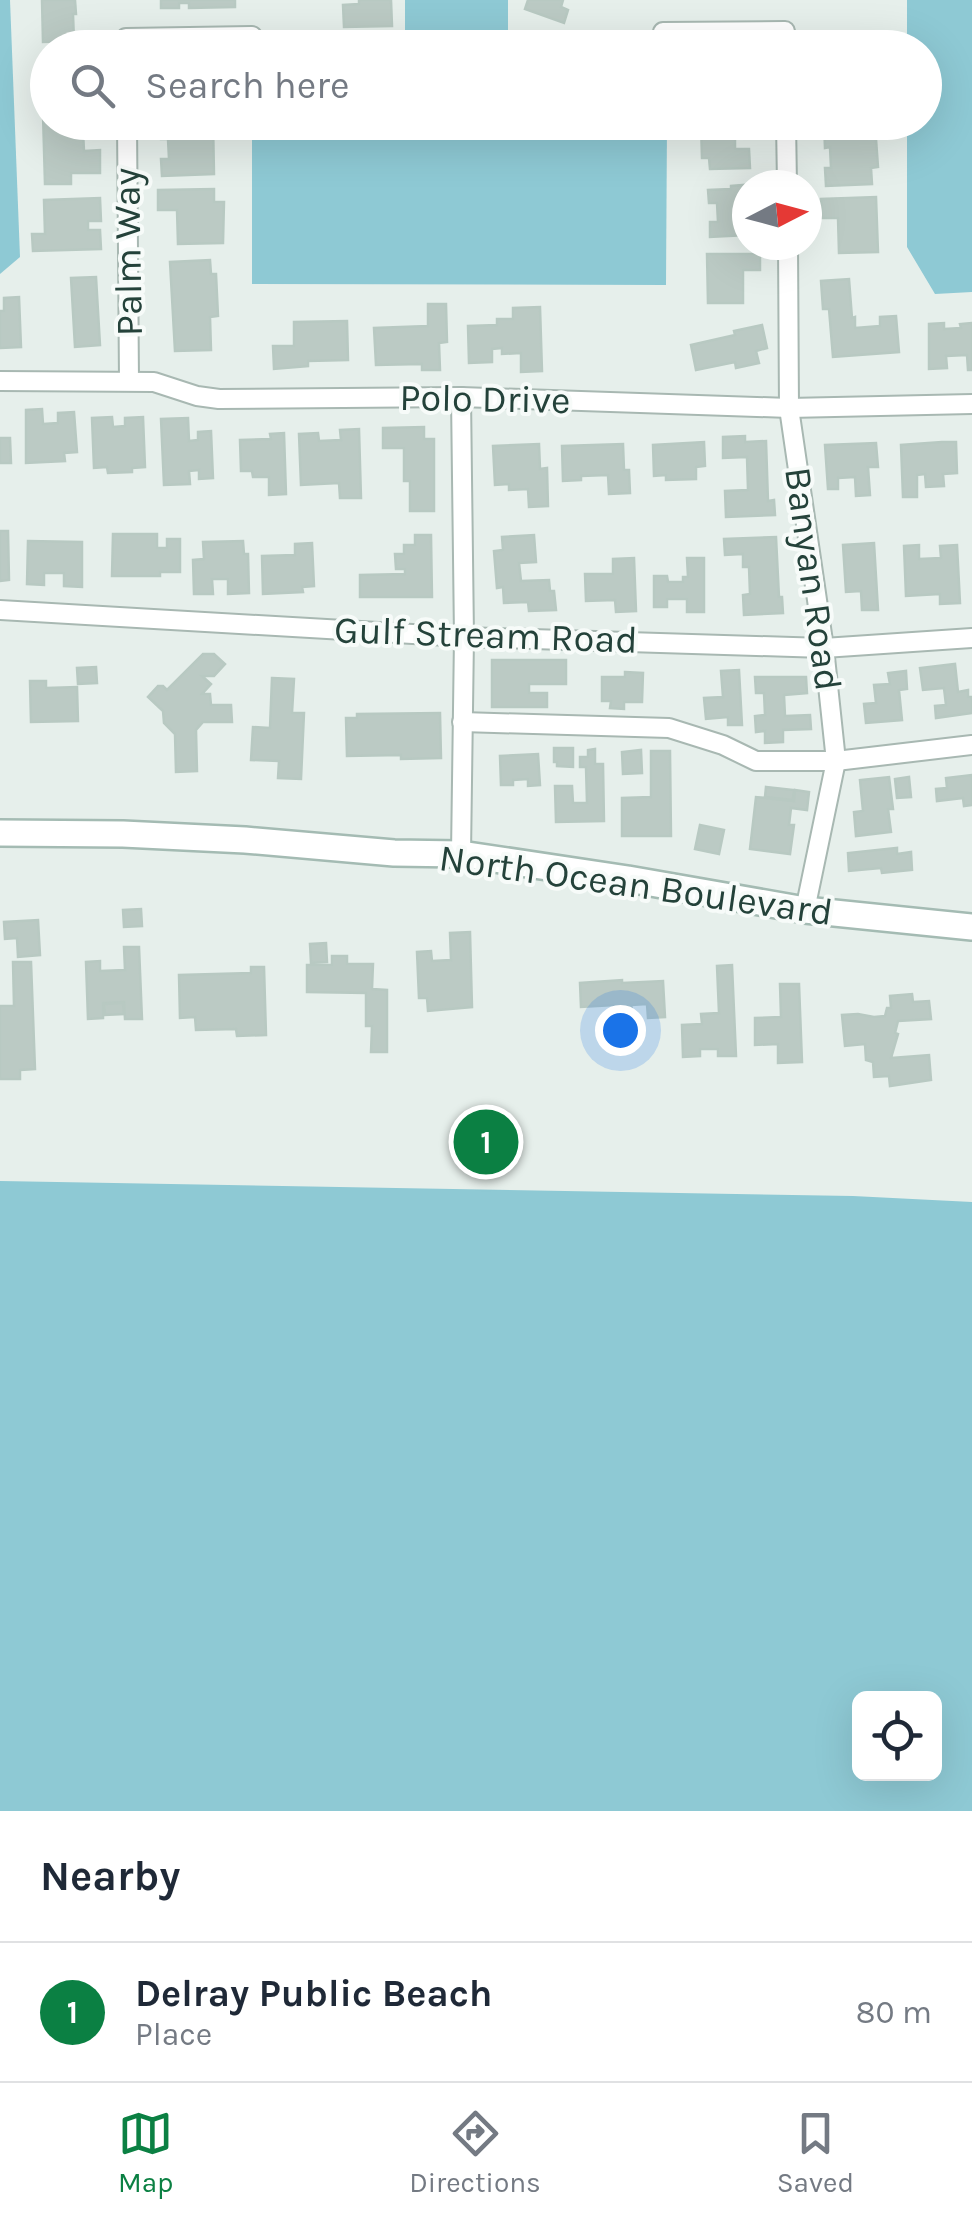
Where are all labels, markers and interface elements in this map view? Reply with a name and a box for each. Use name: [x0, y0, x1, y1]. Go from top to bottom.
search box: [30, 30, 942, 140]
icon: search: [65, 58, 120, 113]
text: Search here: [145, 63, 349, 108]
street label: Palm Way: [104, 167, 152, 337]
north arrow: [732, 170, 822, 260]
street label: Polo Drive: [399, 375, 571, 423]
street label: Banyan Road: [775, 464, 851, 694]
street label: Gulf Stream Road: [333, 607, 639, 663]
street label: North Ocean Boulevard: [436, 835, 836, 935]
your location: [595, 1005, 646, 1056]
pin: 1: [454, 1104, 518, 1180]
map controls: [852, 1691, 942, 1781]
button: locate: [852, 1691, 942, 1781]
text: Nearby: [40, 1851, 180, 1901]
text: Delray Public Beach: [135, 1971, 492, 2016]
text: 1: [67, 1994, 78, 2031]
text: 80 m: [856, 1994, 932, 2031]
text: Place: [135, 2016, 212, 2053]
tab: Map: [118, 2106, 173, 2199]
tab: Directions: [409, 2106, 541, 2199]
tab: Saved: [777, 2106, 854, 2199]

